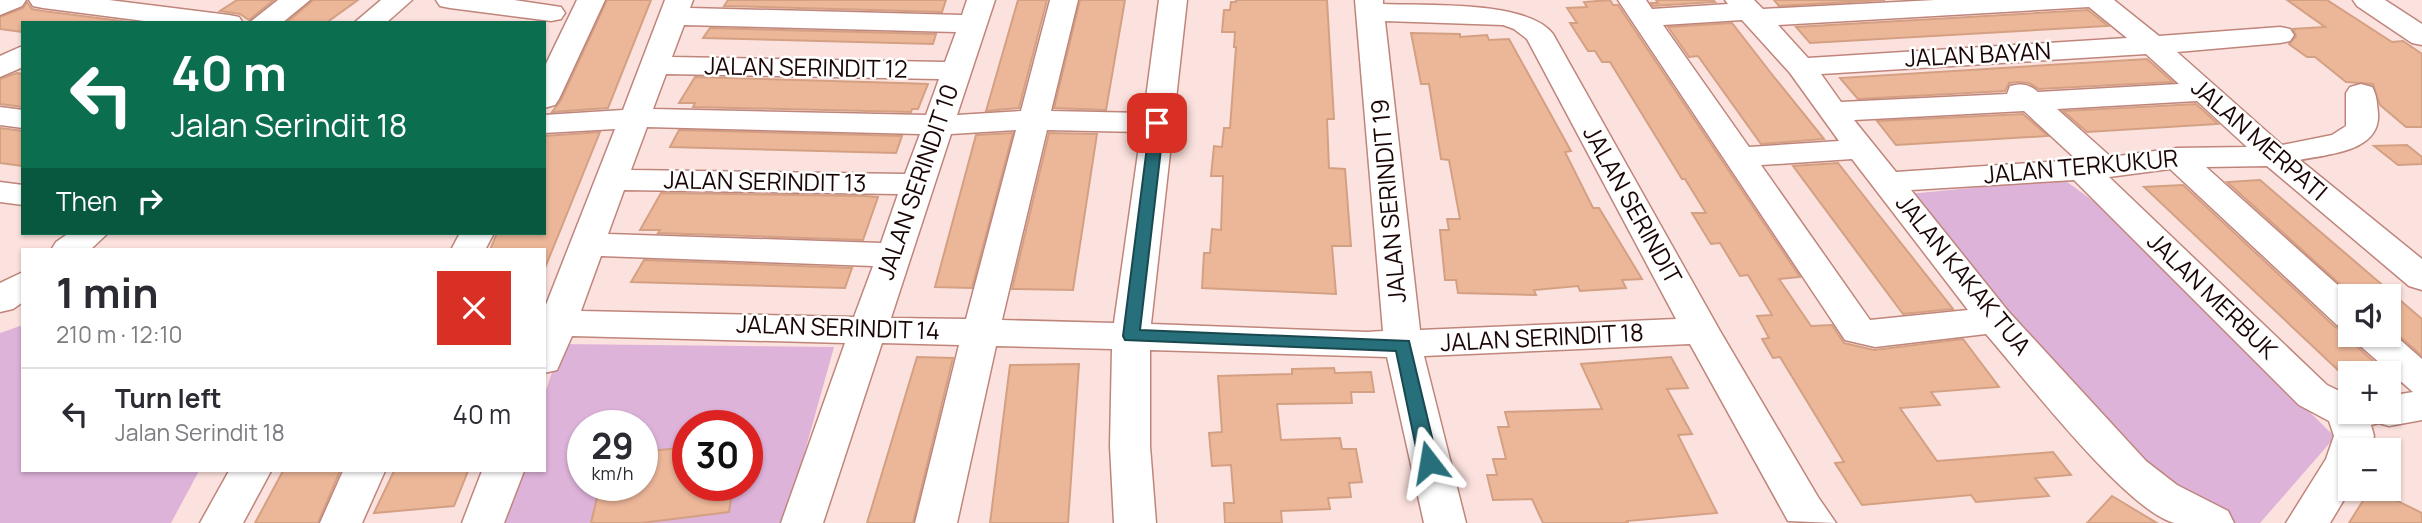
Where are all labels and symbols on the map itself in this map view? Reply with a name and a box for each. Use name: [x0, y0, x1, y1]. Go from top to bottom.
street label: JALAN BAYAN: [1904, 33, 2052, 74]
street label: JALAN SERINDIT 12: [704, 48, 908, 85]
street label: JALAN MERPATI: [2185, 70, 2335, 207]
street label: JALAN SERINDIT 10: [868, 80, 965, 283]
pin: [1127, 93, 1187, 153]
street label: JALAN SERINDIT 19: [1362, 98, 1413, 304]
street label: JALAN SERINDIT: [1576, 119, 1691, 290]
street label: JALAN TERKUKUR: [1982, 141, 2179, 190]
street label: JALAN SERINDIT 13: [663, 162, 867, 199]
street label: JALAN KAKAK TUA: [1889, 187, 2039, 361]
street label: JALAN MERBUK: [2141, 224, 2286, 366]
street label: JALAN SERINDIT 14: [736, 306, 940, 347]
street label: JALAN SERINDIT 18: [1439, 315, 1644, 358]
speed limit sign: 30: [672, 410, 763, 501]
position arrow: [1392, 425, 1466, 499]

